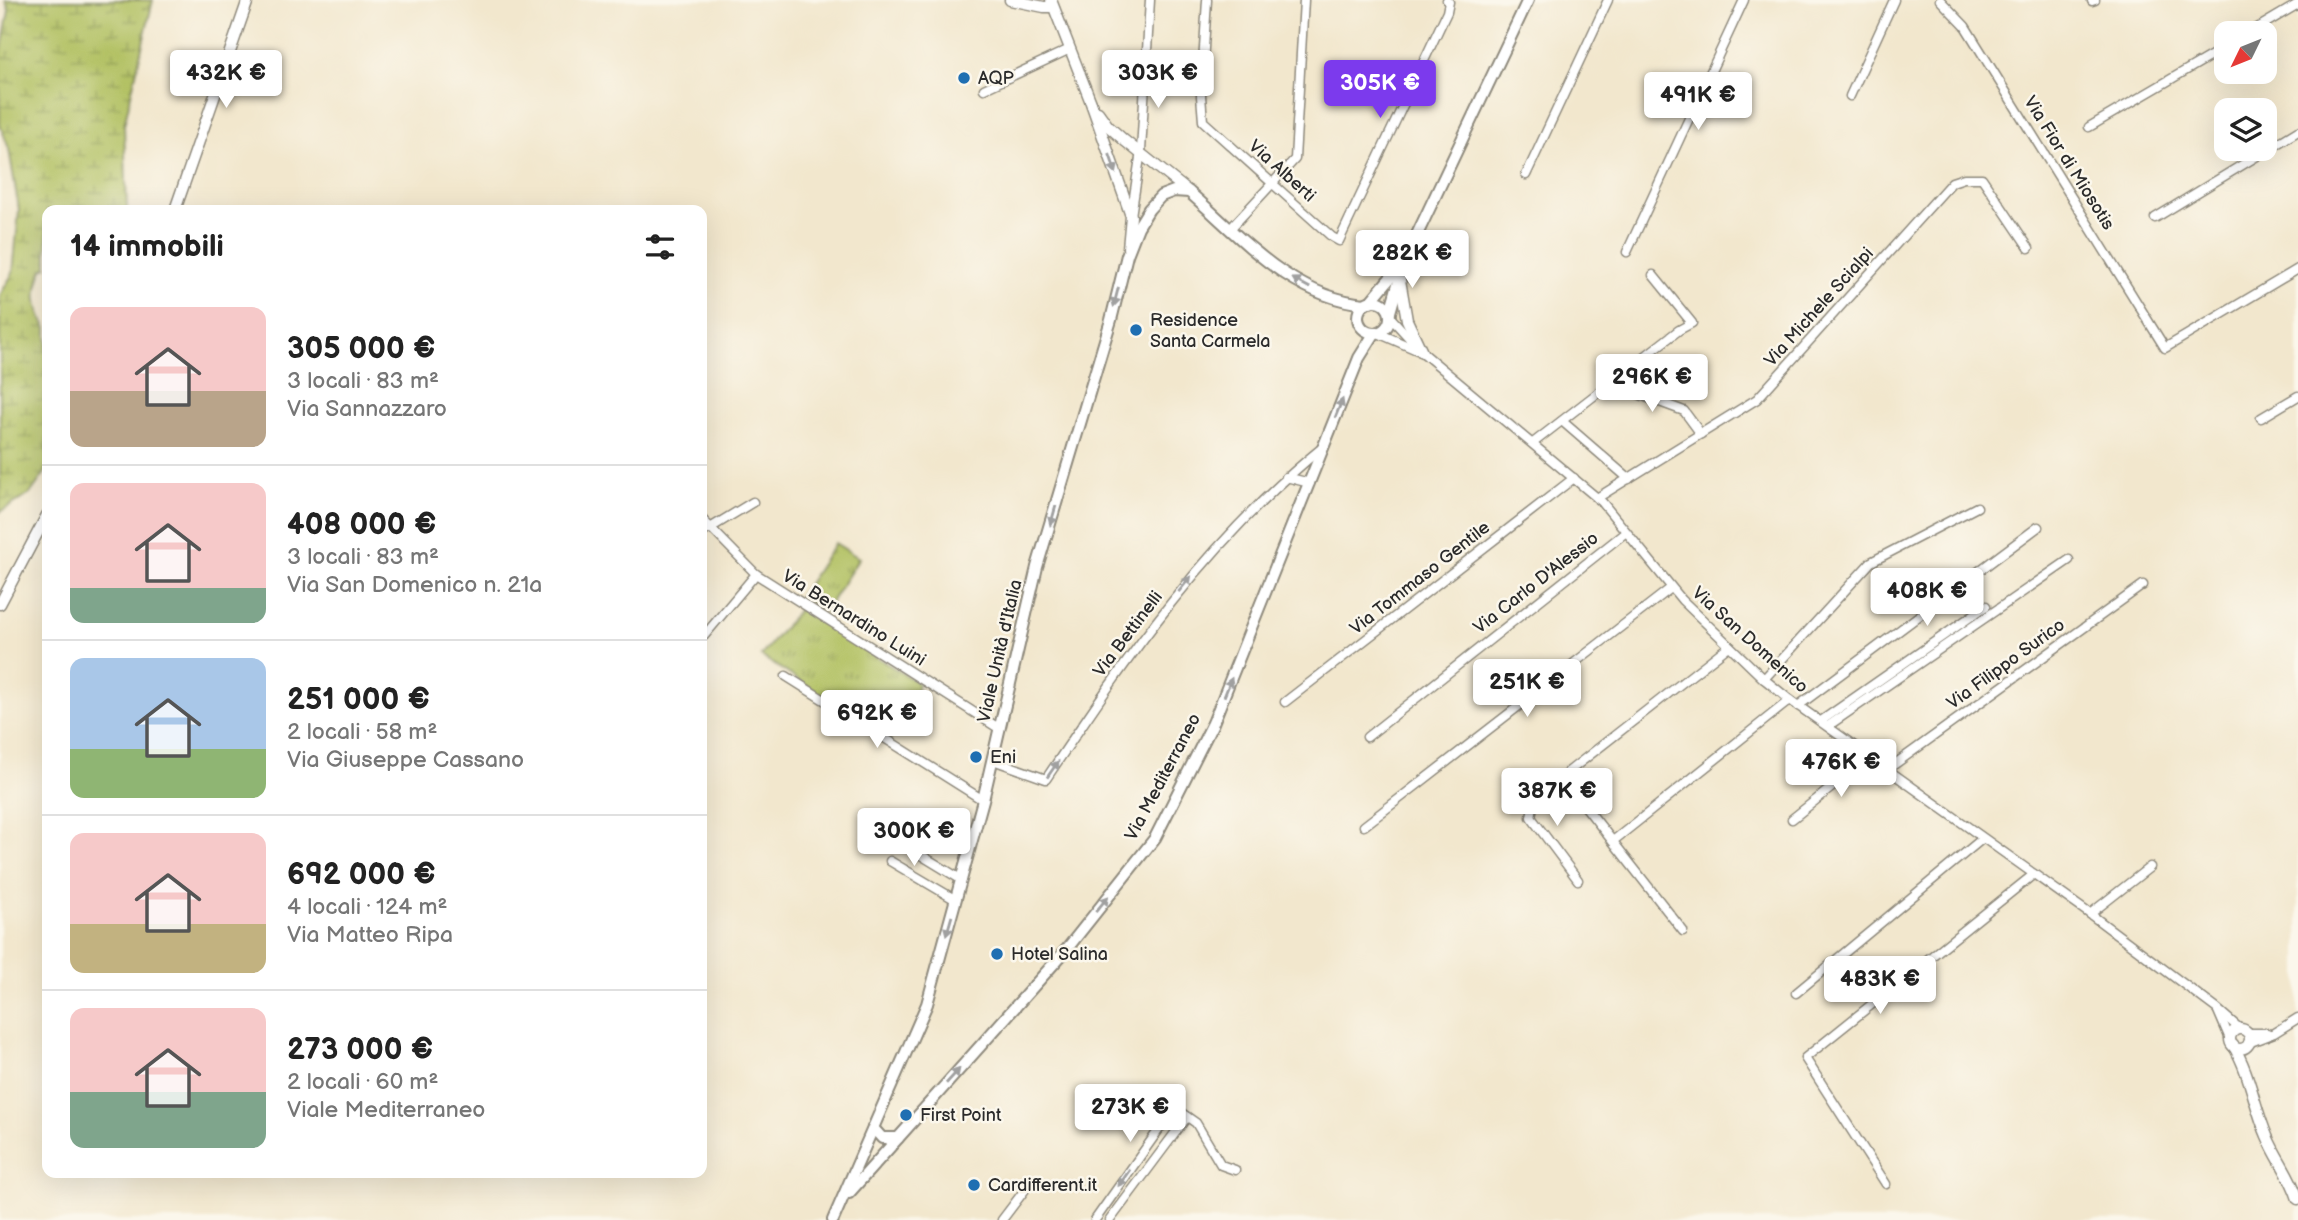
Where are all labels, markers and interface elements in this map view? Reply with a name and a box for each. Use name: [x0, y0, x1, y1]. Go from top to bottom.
north arrow: [2214, 21, 2277, 84]
map controls: [2214, 21, 2277, 161]
pin: 432K €: [169, 50, 283, 110]
pin: 303K €: [1101, 50, 1215, 110]
text: 432K €: [186, 59, 266, 87]
text: 303K €: [1118, 59, 1198, 87]
pin: 305K €: [1323, 60, 1437, 120]
place label: AQP: [978, 68, 1014, 89]
text: 305K €: [1340, 69, 1420, 97]
marker: AQP: [956, 70, 972, 86]
pin: 491K €: [1641, 72, 1755, 132]
text: 491K €: [1660, 81, 1736, 109]
street label: Via Fior di Miosotis: [2019, 92, 2119, 234]
button: layers: [2214, 98, 2277, 161]
street label: Via Alberti: [1244, 136, 1320, 206]
one-way arrow: [1108, 154, 1119, 175]
icon: filters: [641, 228, 679, 266]
text: 14 immobili: [70, 229, 224, 265]
pin: 282K €: [1355, 230, 1469, 290]
text: 282K €: [1372, 239, 1452, 267]
street label: Via Michele Scialpi: [1760, 243, 1878, 371]
one-way arrow: [1291, 277, 1311, 288]
one-way arrow: [1110, 287, 1121, 309]
place label: Residence Santa Carmela: [1150, 310, 1270, 352]
marker: Residence Santa Carmela: [1128, 322, 1144, 338]
text: 305 000 €: [287, 331, 435, 367]
icon: home: [126, 335, 210, 419]
pin: 296K €: [1595, 354, 1709, 414]
text: 296K €: [1612, 363, 1692, 391]
text: 3 locali · 83 m²: [287, 367, 439, 395]
text: Via Sannazzaro: [287, 395, 447, 423]
one-way arrow: [1334, 397, 1345, 418]
one-way arrow: [1047, 506, 1057, 527]
text: 408 000 €: [287, 507, 436, 543]
icon: home: [126, 511, 210, 595]
street label: Via Tommaso Gentile: [1346, 517, 1494, 639]
street label: Via Carlo D'Alessio: [1469, 528, 1603, 638]
text: 3 locali · 83 m²: [287, 543, 439, 571]
street label: Via Bernardino Luini: [778, 565, 930, 671]
pin: 408K €: [1870, 568, 1984, 628]
text: Via San Domenico n. 21a: [287, 571, 542, 599]
one-way arrow: [1177, 576, 1192, 593]
street label: Viale Unità d'Italia: [973, 577, 1027, 725]
text: 408K €: [1887, 577, 1967, 605]
street label: Via San Domenico: [1688, 582, 1812, 698]
street label: Via Bettinelli: [1089, 587, 1167, 681]
street label: Via Filippo Surico: [1943, 614, 2069, 714]
pin: 251K €: [1470, 660, 1584, 719]
text: 251K €: [1489, 668, 1565, 696]
one-way arrow: [1222, 676, 1233, 697]
text: 251 000 €: [287, 682, 430, 718]
icon: home: [126, 686, 210, 770]
pin: 692K €: [820, 690, 934, 750]
text: 692K €: [837, 699, 917, 727]
street label: Via Mediterraneo: [1121, 710, 1205, 844]
text: 2 locali · 58 m²: [287, 718, 437, 746]
pin: 476K €: [1784, 740, 1898, 799]
text: Via Giuseppe Cassano: [287, 746, 524, 774]
place label: Eni: [990, 747, 1016, 768]
text: 476K €: [1801, 748, 1881, 776]
marker: Eni: [968, 749, 984, 765]
one-way arrow: [1046, 759, 1060, 778]
pin: 387K €: [1500, 768, 1614, 828]
text: 387K €: [1517, 777, 1597, 805]
pin: 300K €: [857, 808, 971, 868]
text: 300K €: [873, 817, 955, 845]
text: 692 000 €: [287, 857, 436, 893]
icon: home: [126, 861, 210, 945]
text: 4 locali · 124 m²: [287, 893, 447, 921]
one-way arrow: [1095, 895, 1110, 913]
one-way arrow: [943, 916, 954, 938]
text: Via Matteo Ripa: [287, 921, 453, 949]
place label: Hotel Salina: [1011, 944, 1108, 965]
marker: Hotel Salina: [989, 946, 1005, 962]
pin: 483K €: [1823, 956, 1937, 1016]
text: 483K €: [1840, 965, 1920, 993]
text: 273 000 €: [287, 1032, 433, 1068]
icon: home: [126, 1036, 210, 1120]
text: 2 locali · 60 m²: [287, 1068, 438, 1096]
one-way arrow: [945, 1068, 961, 1085]
pin: 273K €: [1073, 1084, 1187, 1144]
text: 273K €: [1091, 1093, 1169, 1121]
text: Viale Mediterraneo: [287, 1096, 485, 1124]
place label: First Point: [920, 1105, 1002, 1126]
marker: First Point: [898, 1107, 914, 1123]
one-way arrow: [1118, 1169, 1132, 1187]
place label: Cardifferent.it: [988, 1175, 1098, 1196]
marker: Cardifferent.it: [966, 1177, 982, 1193]

